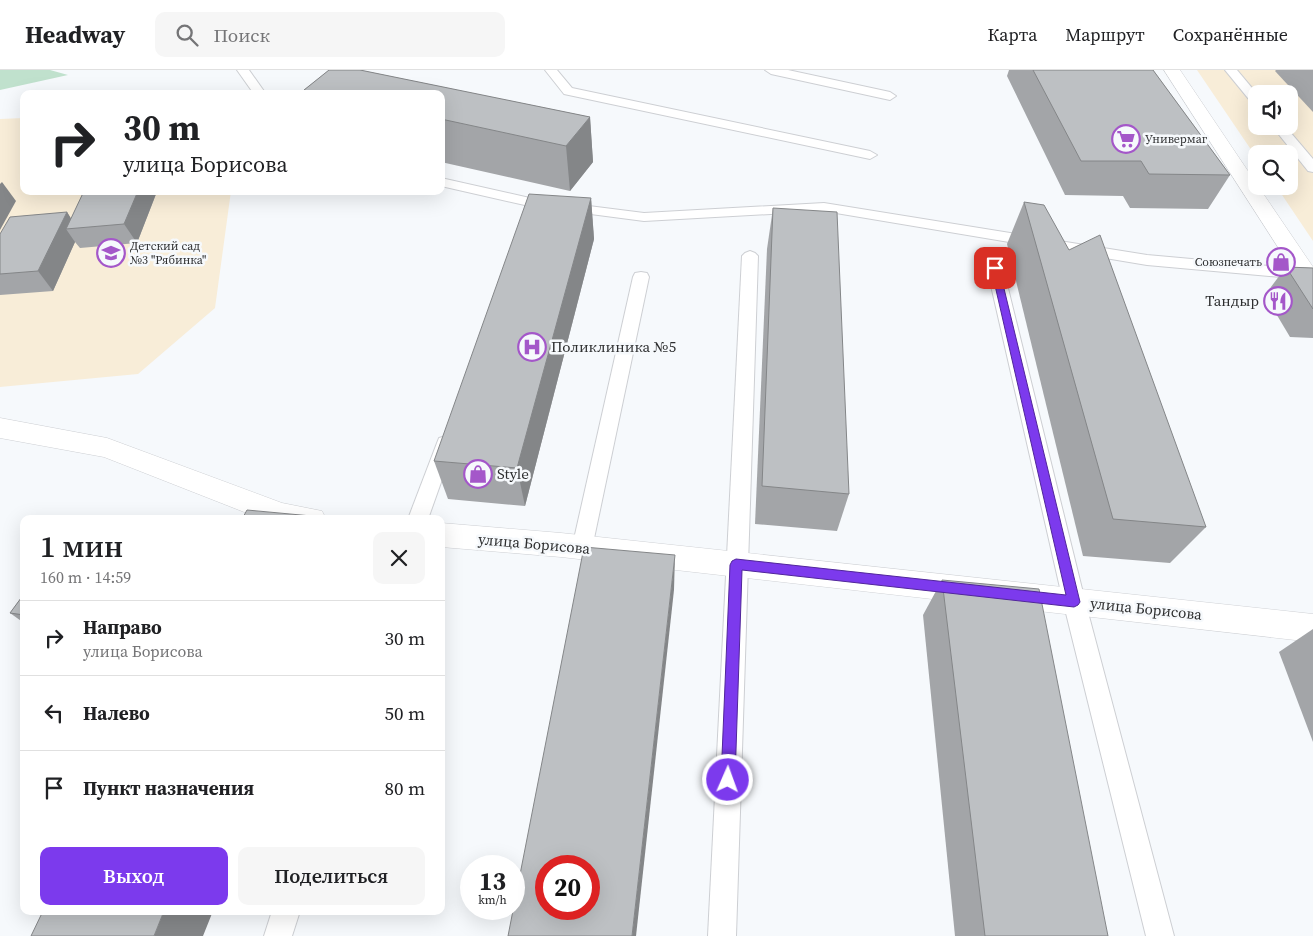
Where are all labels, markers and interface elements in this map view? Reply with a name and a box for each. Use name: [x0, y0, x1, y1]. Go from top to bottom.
search box: [155, 12, 505, 57]
text: Headway: [25, 18, 125, 51]
icon: search: [173, 21, 201, 49]
text: Поиск: [213, 22, 270, 48]
text: Карта: [988, 22, 1037, 47]
text: Маршрут: [1065, 22, 1145, 47]
text: Сохранённые: [1173, 22, 1288, 47]
map controls: [1248, 85, 1298, 195]
button: sound: [1248, 85, 1298, 135]
text: 30 m: [123, 104, 200, 152]
icon: right: [40, 110, 105, 175]
supermarket icon: Универмаг: [1111, 124, 1141, 154]
place label: Универмаг: [1145, 131, 1208, 147]
button: search: [1248, 145, 1298, 195]
text: улица Борисова: [123, 149, 288, 179]
school or university icon: Детский сад №3 "Рябинка": [96, 238, 126, 268]
place label: Детский сад №3 "Рябинка": [130, 238, 206, 268]
pin: [974, 247, 1016, 289]
shop icon: Союзпечать: [1266, 247, 1296, 277]
icon: arrive: [981, 254, 1009, 282]
place label: Союзпечать: [1195, 254, 1262, 270]
restaurant icon: Тандыр: [1263, 286, 1293, 316]
place label: Тандыр: [1205, 290, 1259, 311]
hospital icon: Поликлиника №5: [517, 332, 547, 362]
place label: Поликлиника №5: [551, 336, 676, 357]
shop icon: Style: [463, 459, 493, 489]
place label: Style: [497, 463, 529, 484]
text: 1 мин: [40, 526, 123, 567]
street label: улица Борисова: [477, 528, 591, 559]
button: close: [373, 532, 425, 584]
text: 160 m · 14:59: [40, 566, 131, 588]
street label: улица Борисова: [1089, 592, 1203, 625]
text: Направо: [83, 614, 162, 640]
icon: right: [40, 624, 68, 652]
text: 30 m: [384, 625, 425, 651]
text: улица Борисова: [83, 640, 203, 662]
icon: left: [40, 699, 68, 727]
text: Налево: [83, 700, 150, 726]
text: 50 m: [384, 700, 425, 726]
position arrow: [701, 753, 753, 805]
icon: arrive: [40, 774, 68, 802]
text: Пункт назначения: [83, 775, 254, 801]
text: 80 m: [384, 775, 425, 801]
button: Выход: [40, 847, 228, 905]
button: Поделиться: [238, 847, 425, 905]
speed limit sign: 20: [535, 855, 600, 920]
text: 13: [479, 864, 506, 898]
text: km/h: [478, 892, 507, 908]

